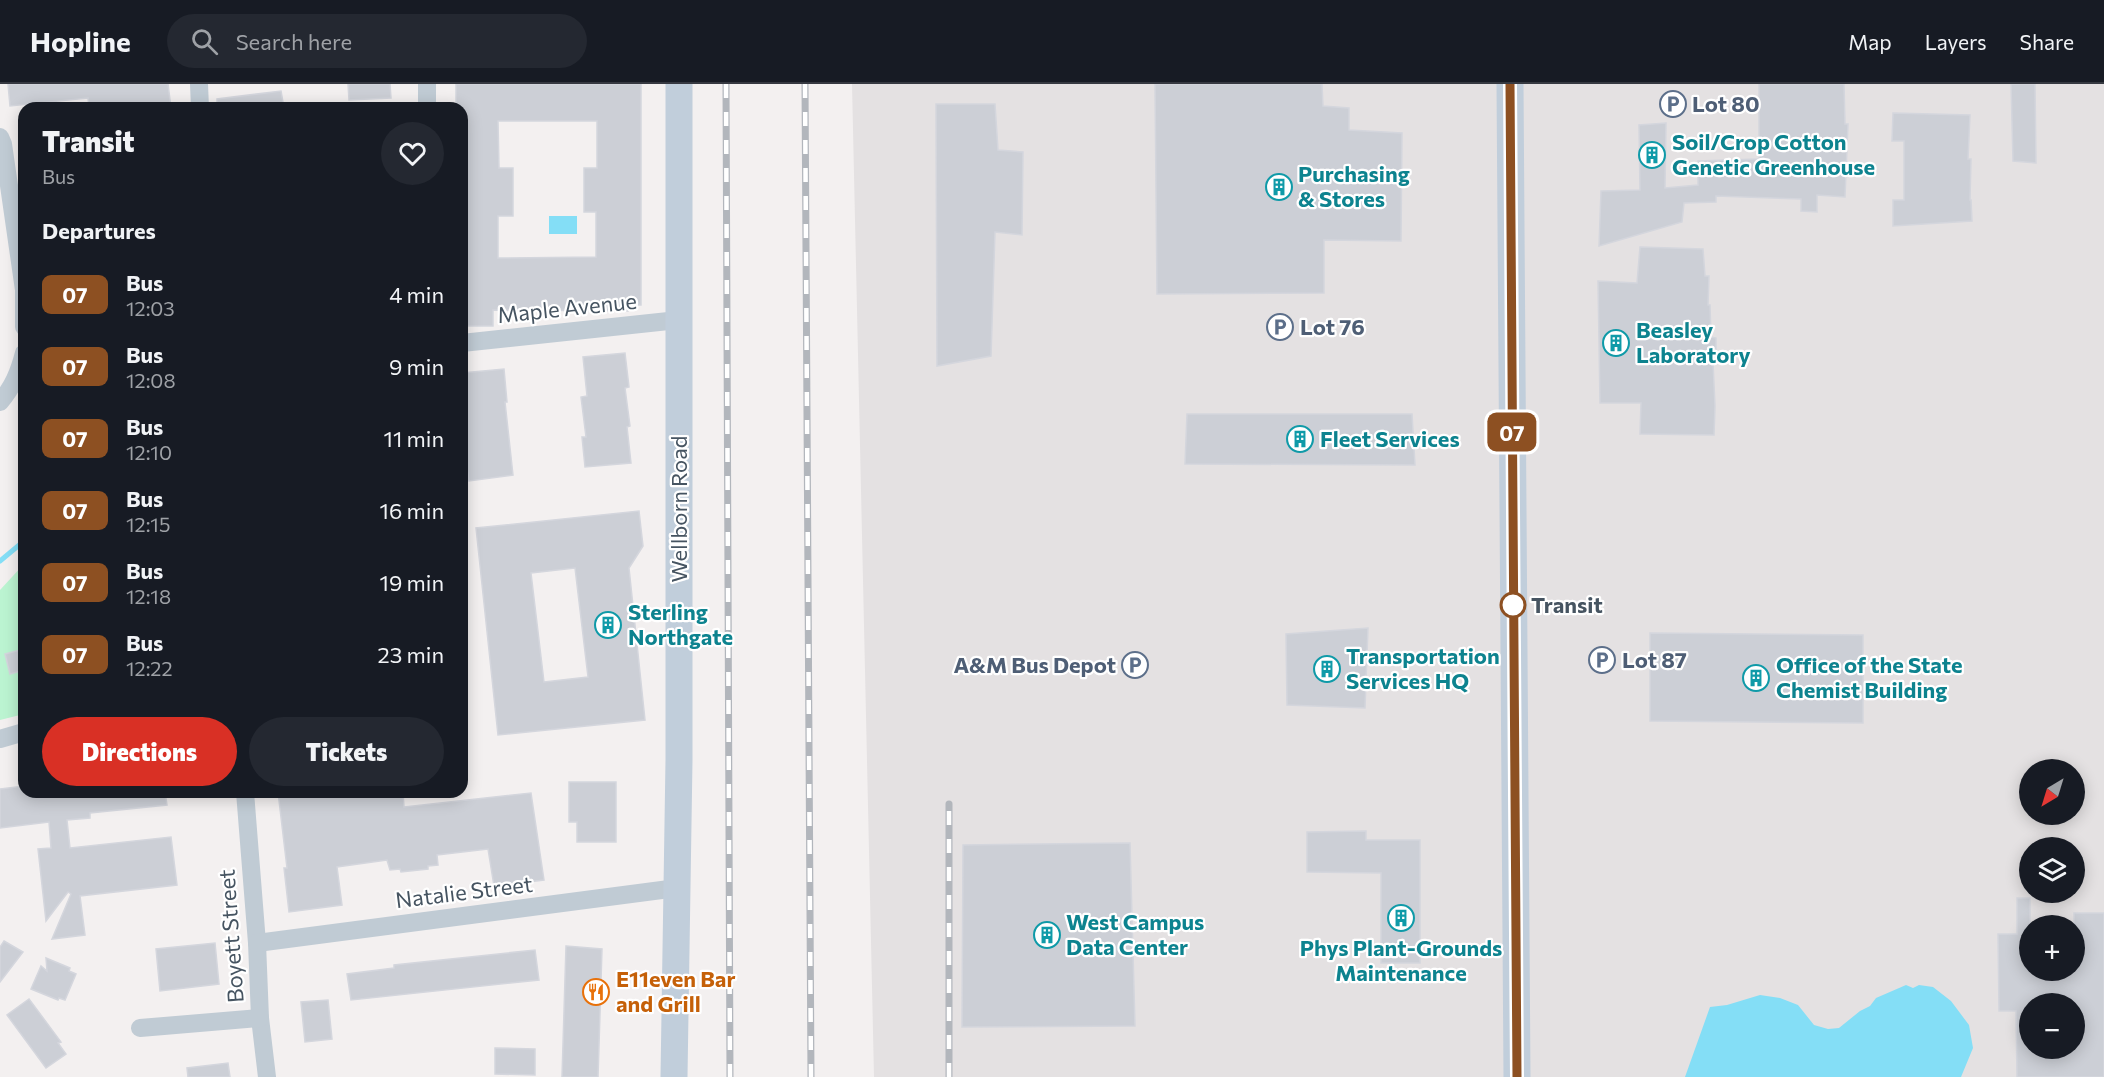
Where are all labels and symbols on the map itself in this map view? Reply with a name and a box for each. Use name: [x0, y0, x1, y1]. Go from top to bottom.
parking icon: Lot 80: [1658, 89, 1688, 119]
place label: Lot 80: [1692, 90, 1760, 117]
place label: Soil/Crop Cotton Genetic Greenhouse: [1672, 128, 1875, 180]
building icon: Soil/Crop Cotton Genetic Greenhouse: [1637, 140, 1667, 170]
place label: Purchasing & Stores: [1298, 160, 1410, 212]
building icon: Purchasing & Stores: [1264, 172, 1294, 202]
street label: Maple Avenue: [496, 287, 638, 328]
parking icon: Lot 76: [1265, 312, 1295, 342]
place label: Lot 76: [1300, 313, 1365, 340]
place label: Beasley Laboratory: [1636, 316, 1751, 368]
building icon: Beasley Laboratory: [1601, 328, 1631, 358]
line badge: 07: [1485, 412, 1539, 452]
building icon: Fleet Services: [1285, 424, 1315, 454]
place label: Fleet Services: [1320, 425, 1460, 452]
street label: Wellborn Road: [665, 436, 692, 582]
place label: Transit: [1531, 591, 1603, 618]
marker: Transit: [1500, 592, 1526, 618]
place label: Sterling Northgate: [628, 598, 733, 650]
building icon: Sterling Northgate: [593, 610, 623, 640]
place label: Transportation Services HQ: [1346, 642, 1500, 694]
parking icon: Lot 87: [1587, 645, 1617, 675]
place label: Lot 87: [1622, 646, 1687, 673]
parking icon: A&M Bus Depot: [1120, 650, 1150, 680]
place label: A&M Bus Depot: [953, 651, 1116, 678]
place label: Office of the State Chemist Building: [1776, 651, 1963, 703]
building icon: Transportation Services HQ: [1312, 654, 1342, 684]
building icon: Office of the State Chemist Building: [1741, 663, 1771, 693]
north arrow: [2019, 759, 2085, 825]
street label: Boyett Street: [212, 868, 249, 1004]
street label: Natalie Street: [394, 870, 534, 913]
building icon: Phys Plant-Grounds Maintenance: [1386, 903, 1416, 933]
place label: West Campus Data Center: [1066, 908, 1204, 960]
building icon: West Campus Data Center: [1032, 920, 1062, 950]
place label: Phys Plant-Grounds Maintenance: [1300, 934, 1502, 986]
place label: E11even Bar and Grill: [616, 965, 735, 1017]
restaurant icon: E11even Bar and Grill: [581, 977, 611, 1007]

